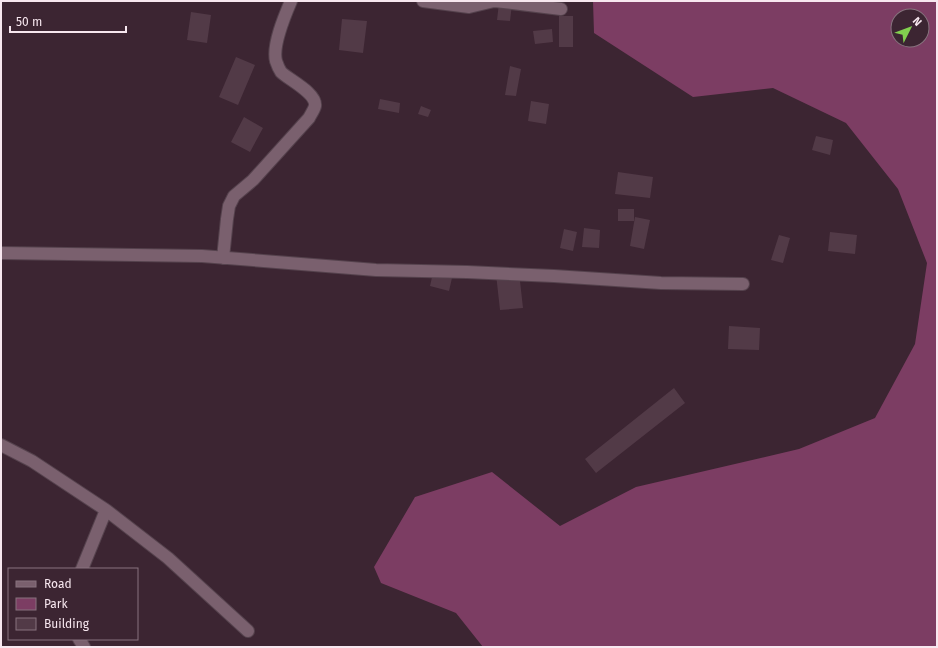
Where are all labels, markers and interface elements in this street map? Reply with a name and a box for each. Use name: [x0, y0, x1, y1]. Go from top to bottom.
scale bar: [10, 8, 126, 34]
north arrow: [890, 8, 930, 48]
text: 50 m: [16, 15, 42, 29]
text: N: [910, 15, 924, 29]
legend: [8, 568, 138, 640]
text: Road: [44, 577, 72, 591]
text: Park: [44, 597, 68, 611]
text: Building: [44, 617, 90, 631]

